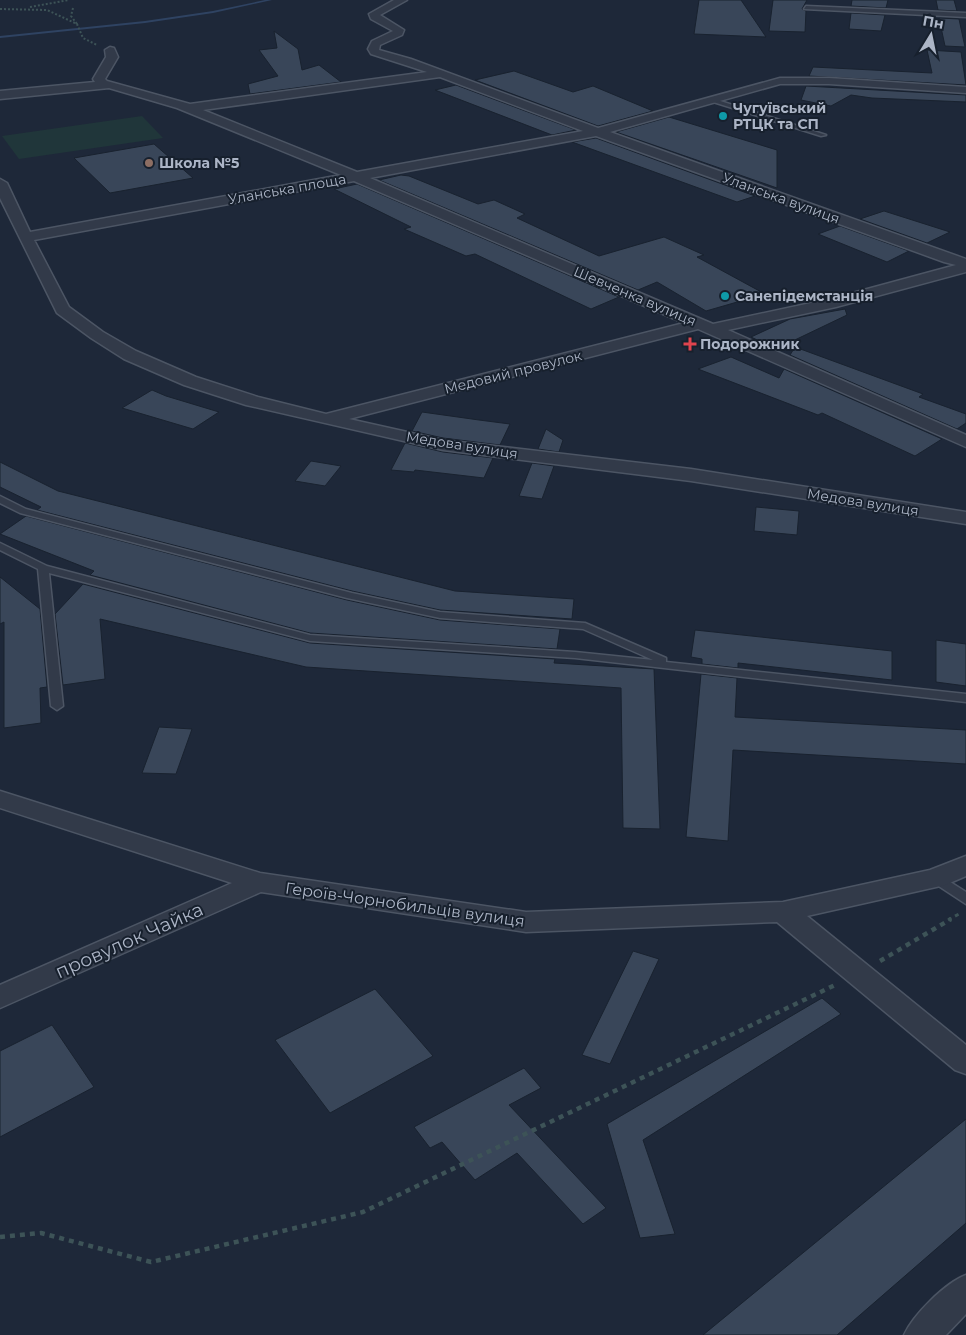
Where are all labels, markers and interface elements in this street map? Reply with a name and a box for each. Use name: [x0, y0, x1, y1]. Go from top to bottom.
north arrow: [906, 10, 956, 60]
text: Пн: [921, 12, 945, 33]
place label: Чугуївський РТЦК та СП: [733, 99, 826, 133]
marker: Чугуївський РТЦК та СП: [717, 110, 729, 122]
place label: Школа №5: [159, 154, 239, 172]
marker: Школа №5: [143, 157, 155, 169]
street label: Уланська вулиця: [720, 168, 842, 228]
street label: Уланська площа: [227, 170, 347, 208]
street label: Шевченка вулиця: [571, 262, 699, 330]
place label: Санепідемстанція: [735, 287, 873, 305]
marker: Санепідемстанція: [719, 290, 731, 302]
place label: Подорожник: [700, 335, 799, 353]
marker: Подорожник: [684, 338, 696, 350]
street label: Медовий провулок: [442, 346, 584, 398]
street label: Медова вулиця: [405, 427, 519, 463]
street label: Медова вулиця: [806, 484, 920, 520]
street label: Героїв-Чорнобильців вулиця: [284, 878, 526, 931]
street label: провулок Чайка: [52, 898, 207, 983]

